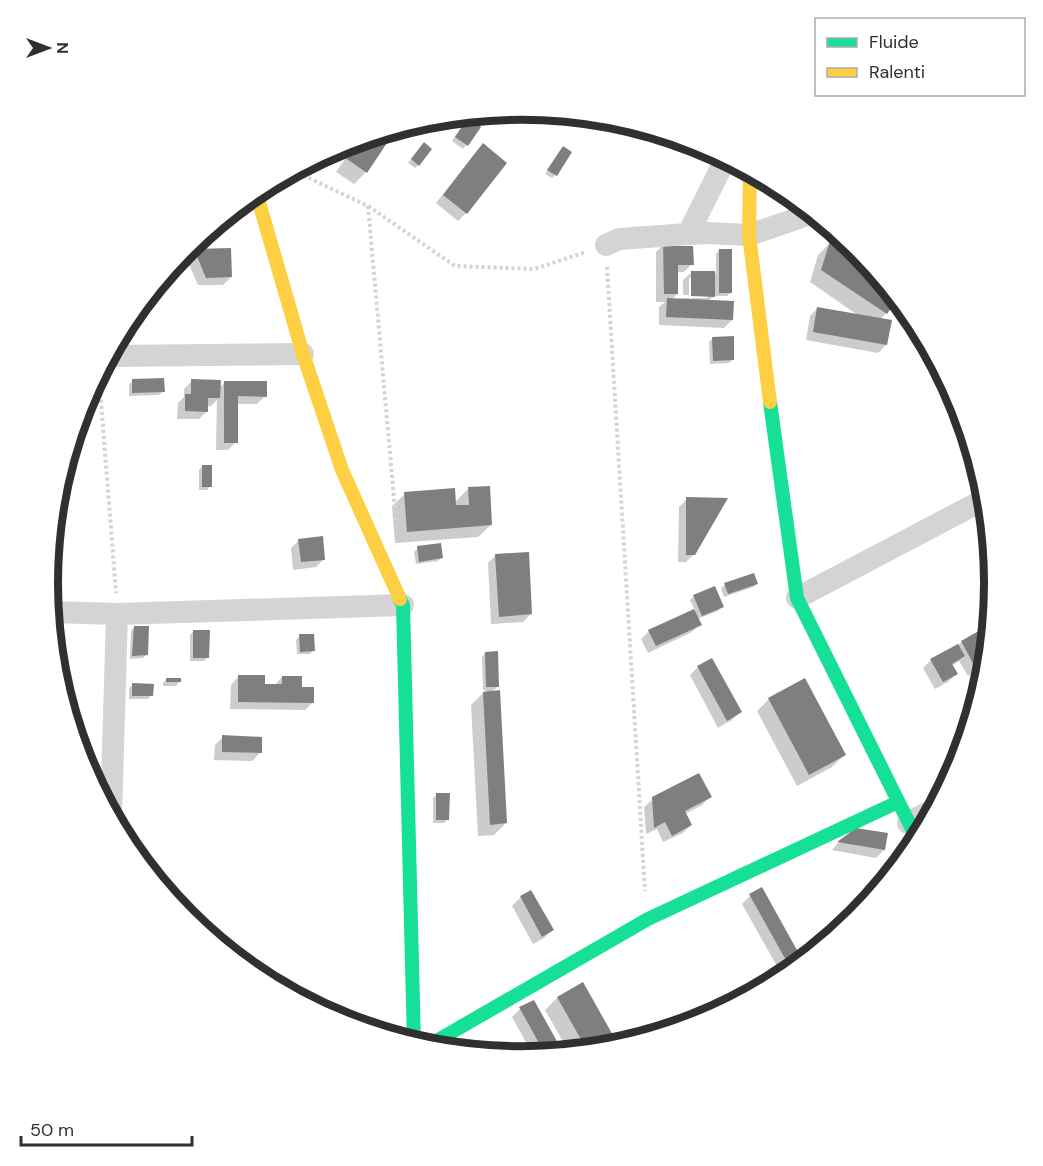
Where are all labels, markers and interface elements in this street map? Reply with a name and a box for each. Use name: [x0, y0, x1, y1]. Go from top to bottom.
north arrow: [18, 18, 78, 78]
legend: [815, 18, 1025, 96]
text: Fluide: [869, 30, 919, 54]
text: N: [52, 42, 73, 54]
text: Ralenti: [869, 60, 925, 84]
scale bar: [21, 1109, 192, 1147]
text: 50 m: [30, 1118, 74, 1142]

